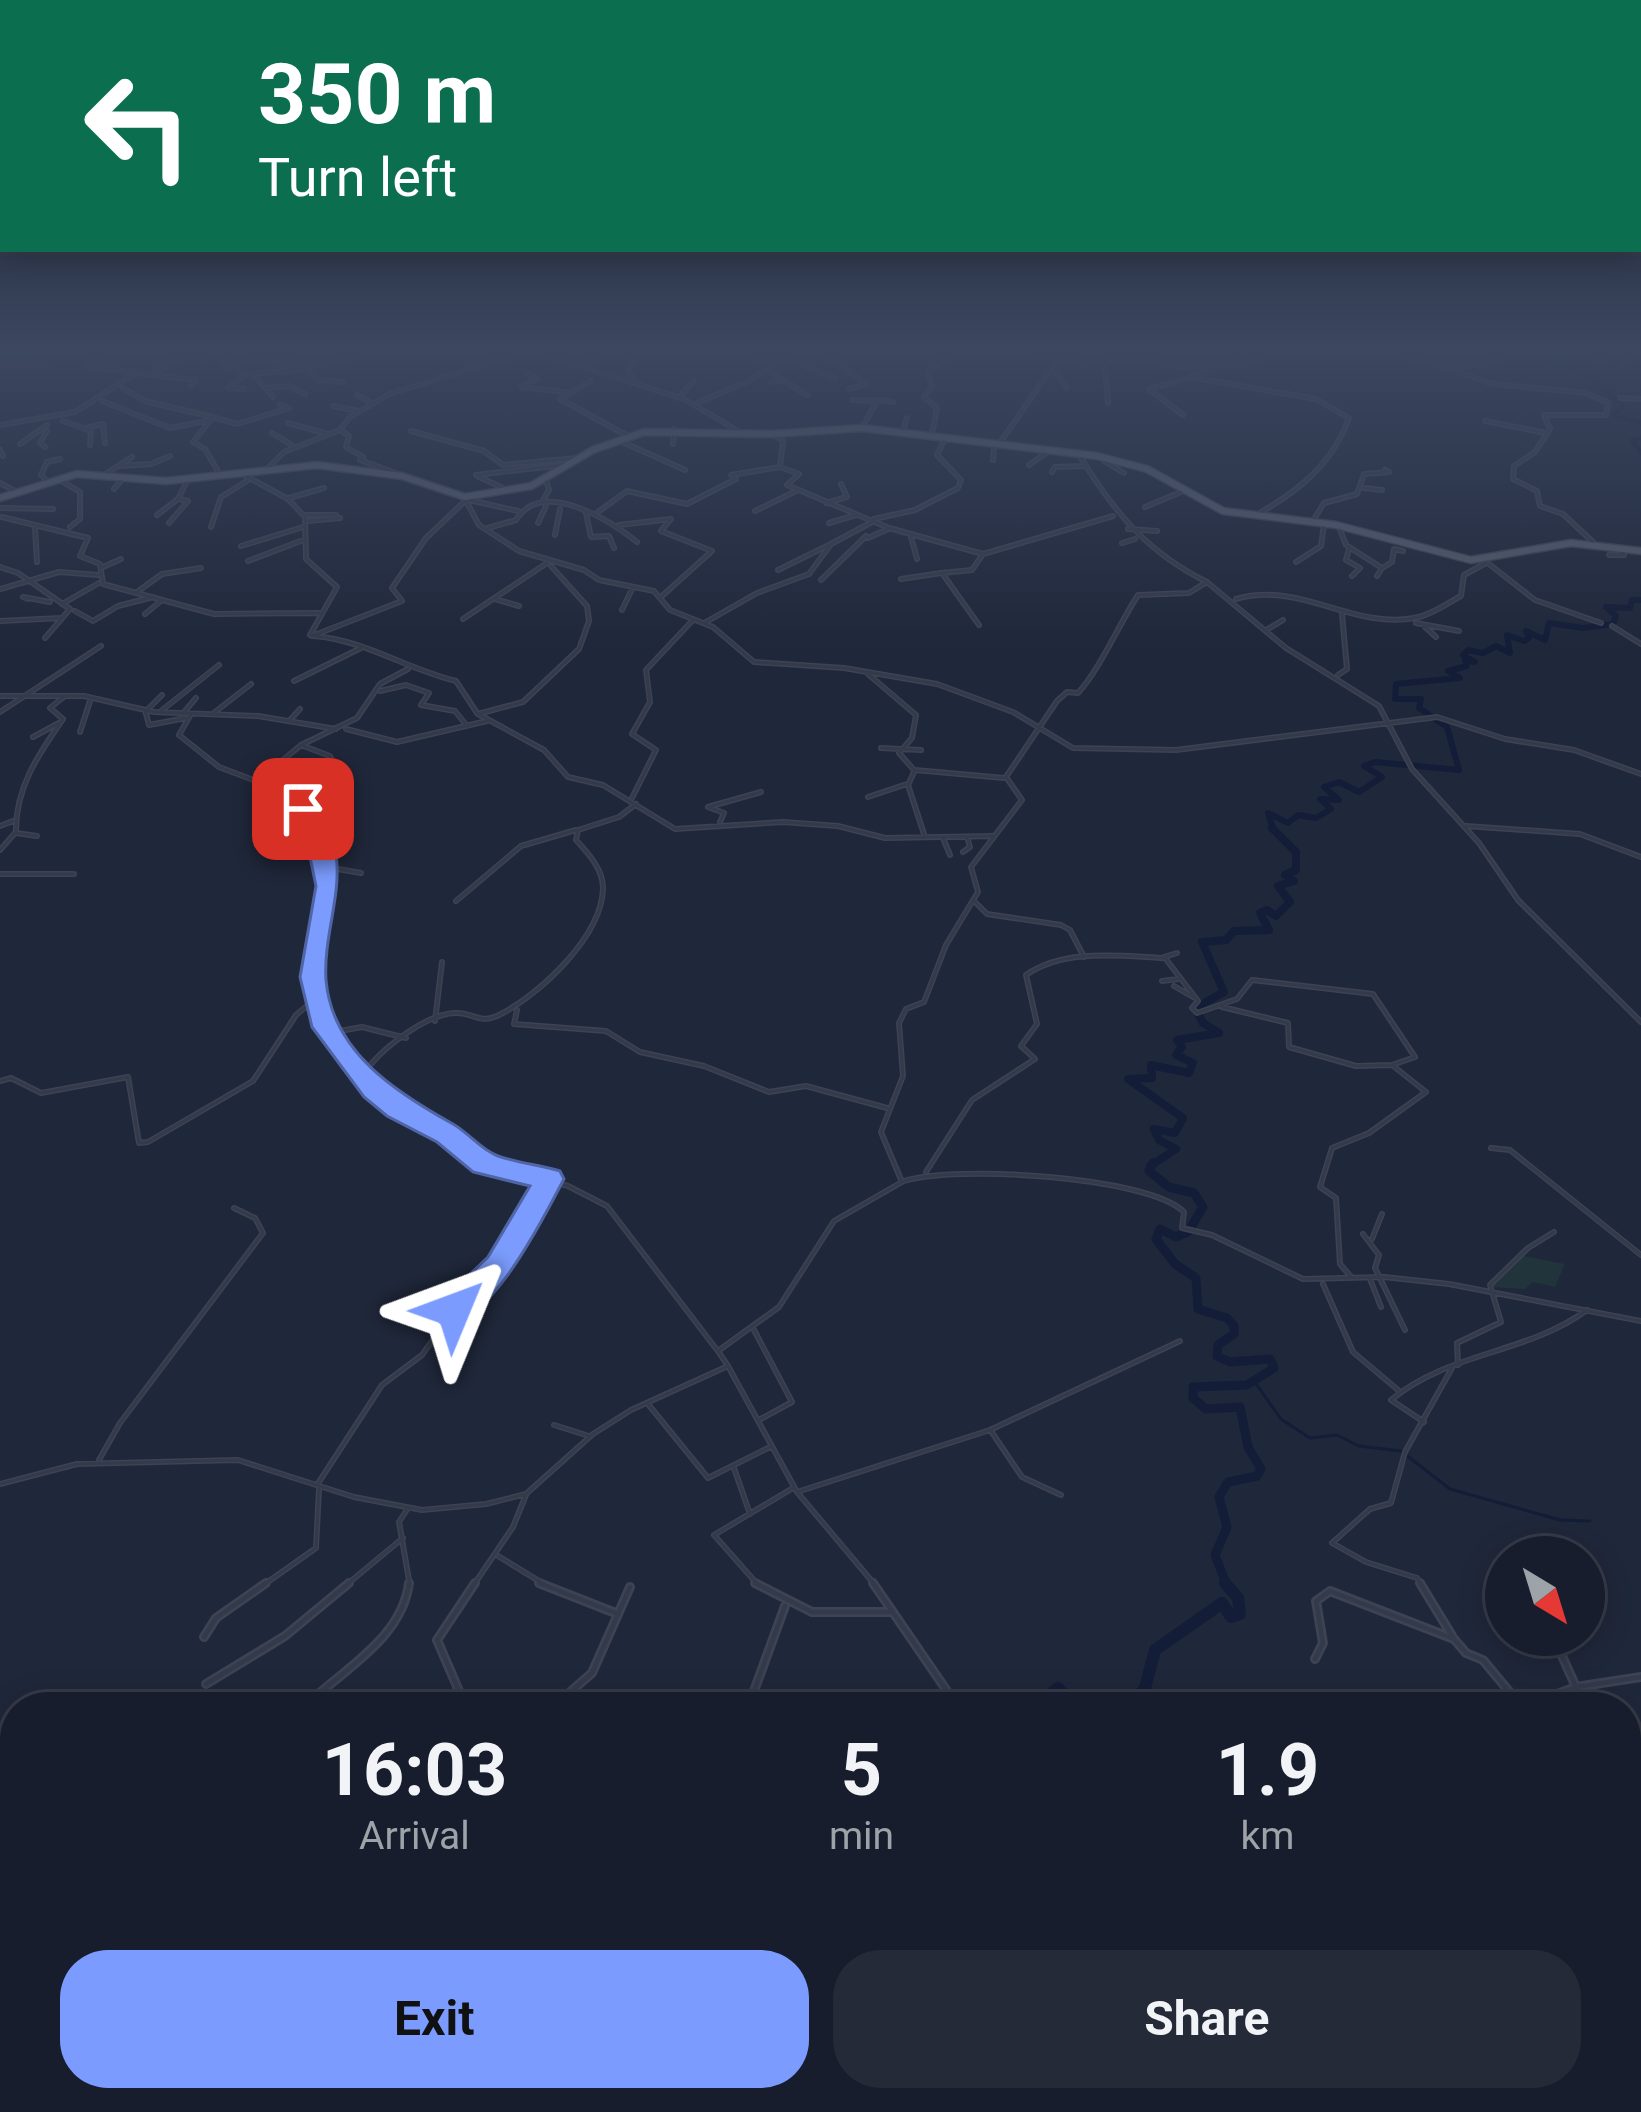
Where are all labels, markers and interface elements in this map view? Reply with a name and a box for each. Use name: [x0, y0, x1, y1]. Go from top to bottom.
text: 350 m: [258, 45, 496, 144]
icon: left: [60, 48, 216, 204]
text: Turn left: [258, 146, 457, 209]
pin: [252, 758, 354, 860]
icon: arrive: [270, 776, 336, 842]
position arrow: [391, 1247, 517, 1373]
north arrow: [1485, 1536, 1605, 1656]
map controls: [1485, 1536, 1605, 1656]
text: 16:03: [322, 1728, 507, 1813]
text: 5: [841, 1728, 882, 1813]
text: 1.9: [1216, 1728, 1319, 1813]
text: Arrival: [359, 1813, 470, 1859]
text: min: [829, 1813, 894, 1859]
text: km: [1241, 1813, 1295, 1859]
button: Exit: [60, 1950, 809, 2088]
button: Share: [833, 1950, 1581, 2088]

